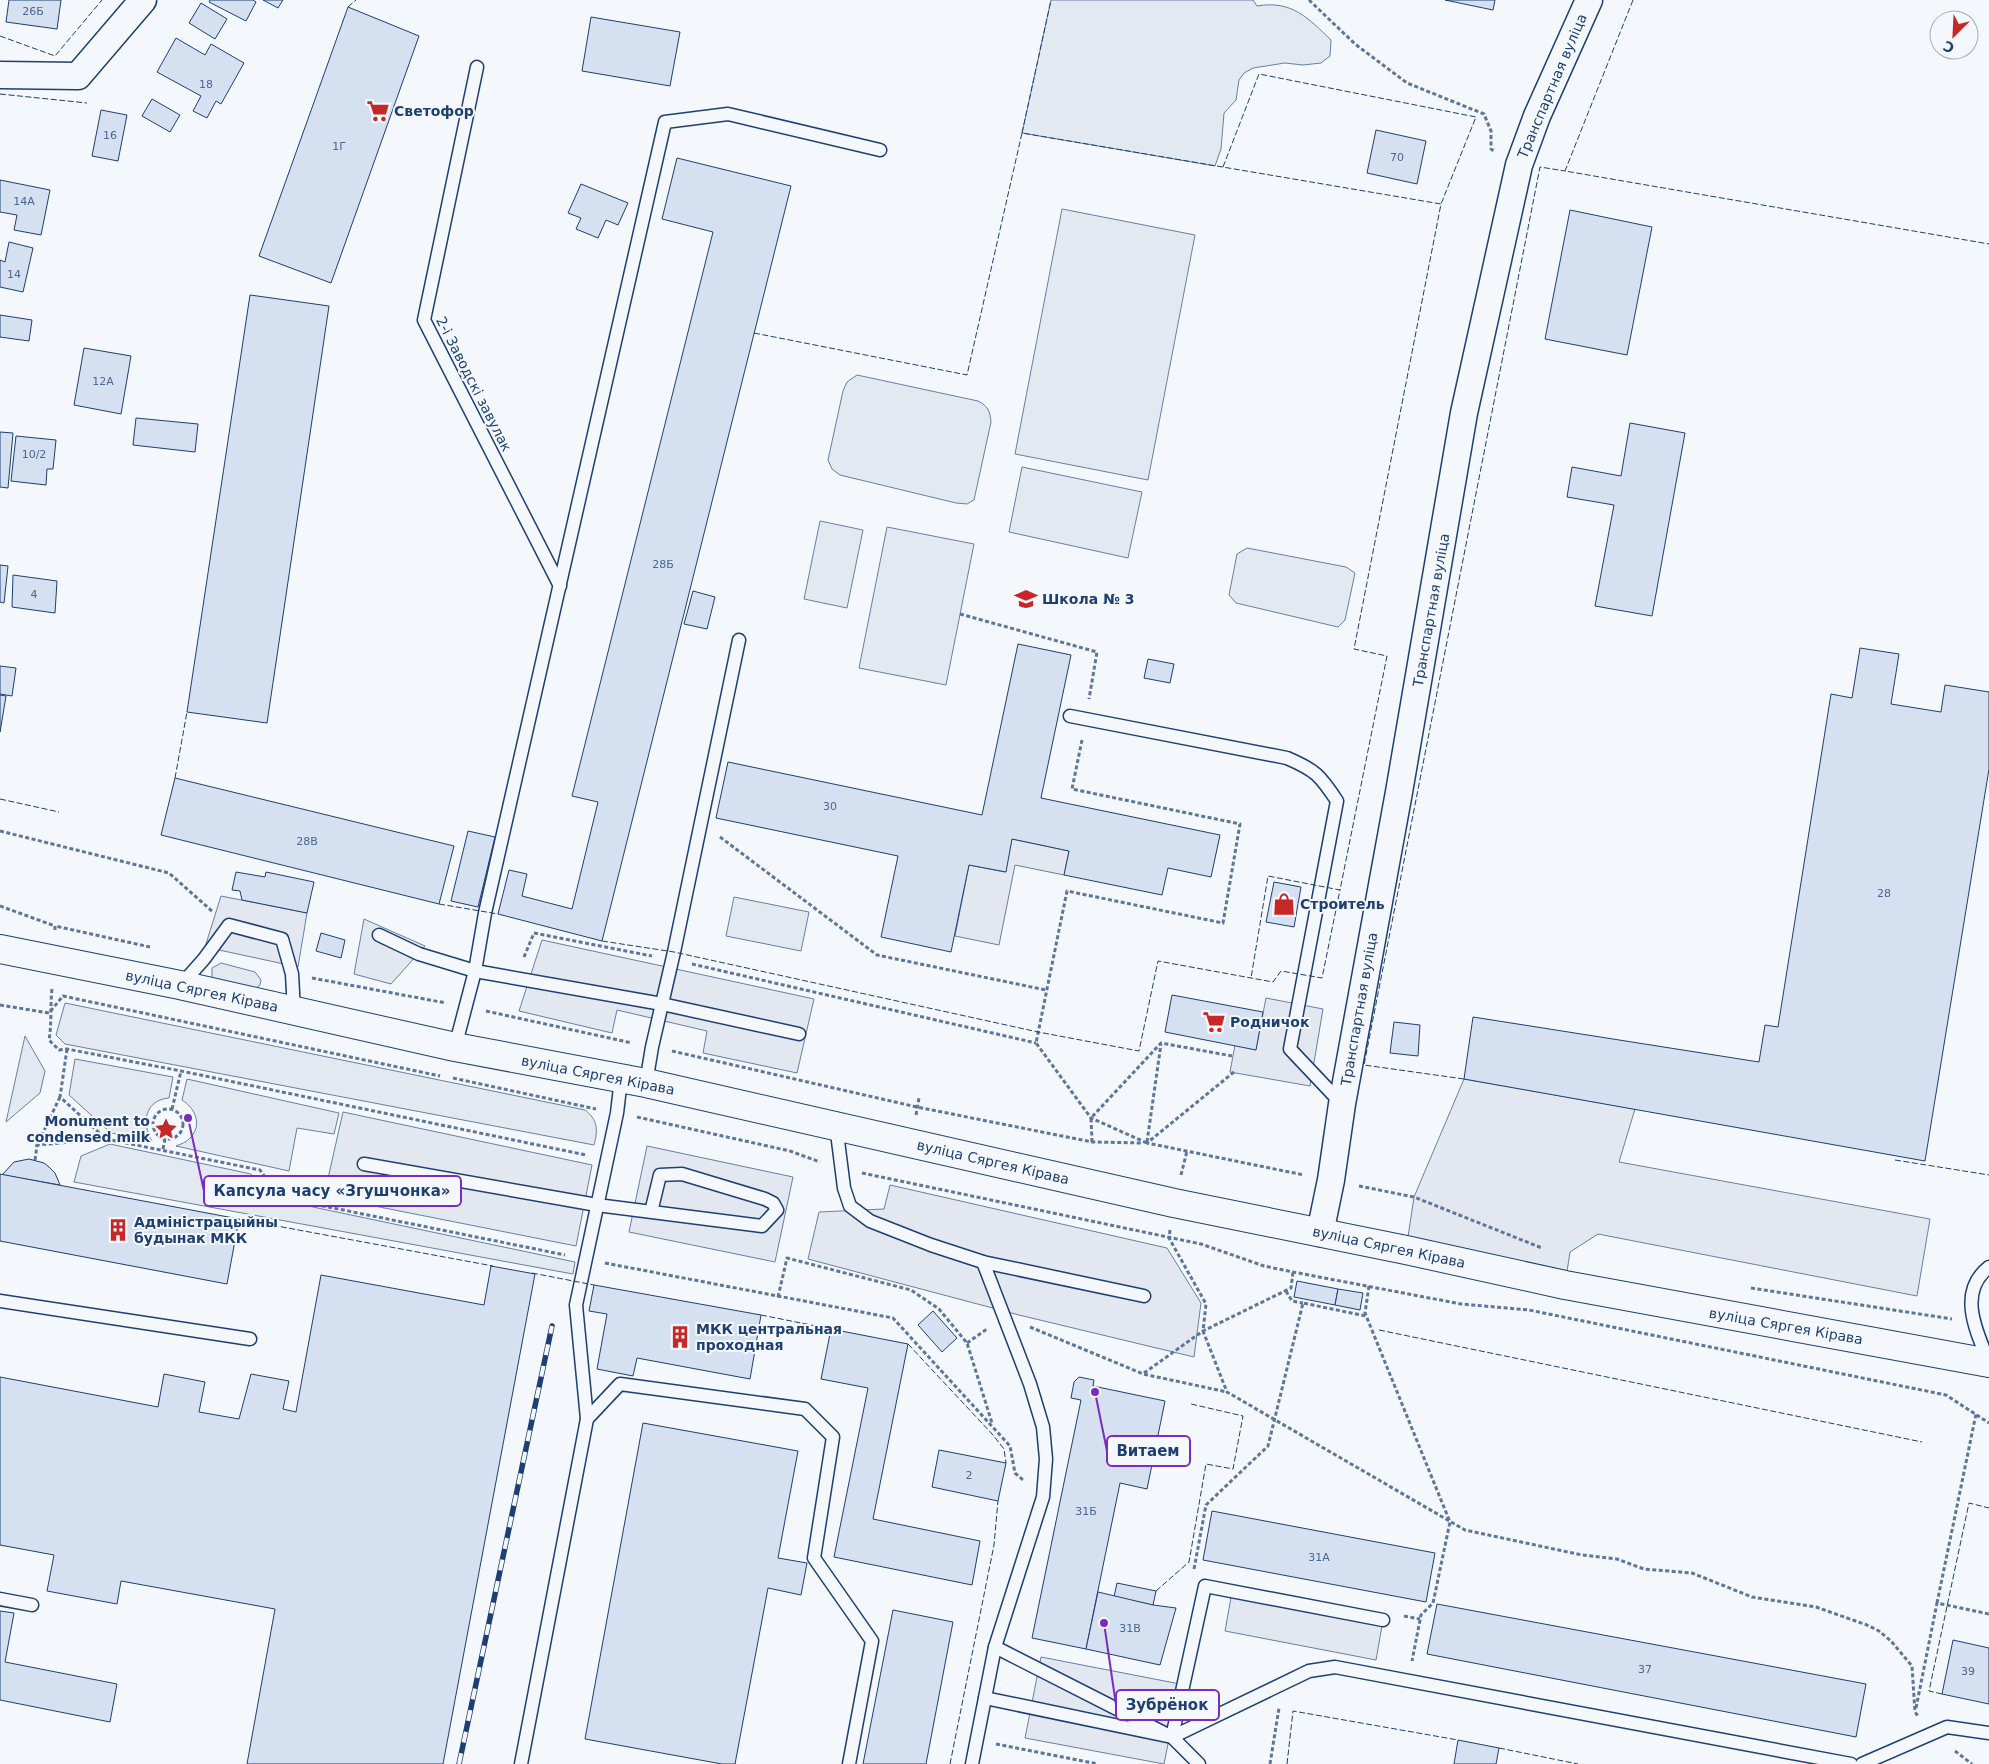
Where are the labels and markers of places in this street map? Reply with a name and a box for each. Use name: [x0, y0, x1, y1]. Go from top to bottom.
supermarket icon: Светофор: [365, 98, 391, 124]
place label: Светофор: [394, 103, 474, 119]
school or university icon: Школа № 3: [1013, 586, 1039, 612]
place label: Школа № 3: [1042, 591, 1134, 607]
shop icon: Строитель: [1271, 891, 1297, 917]
place label: Строитель: [1300, 896, 1385, 912]
supermarket icon: Родничок: [1201, 1009, 1227, 1035]
place label: Родничок: [1230, 1014, 1310, 1030]
place label: Monument to condensed milk: [26, 1113, 151, 1145]
place icon: Monument to condensed milk: [153, 1116, 179, 1142]
callout: Капсула часу «Згушчонка»: [204, 1176, 461, 1206]
place label: Адміністрацыйны будынак МКК: [134, 1214, 278, 1246]
building icon: Адміністрацыйны будынак МКК: [105, 1217, 131, 1243]
place label: МКК центральная проходная: [696, 1321, 842, 1353]
building icon: МКК центральная проходная: [667, 1324, 693, 1350]
callout: Витаем: [1107, 1436, 1190, 1466]
callout: Зубрёнок: [1116, 1690, 1219, 1720]

